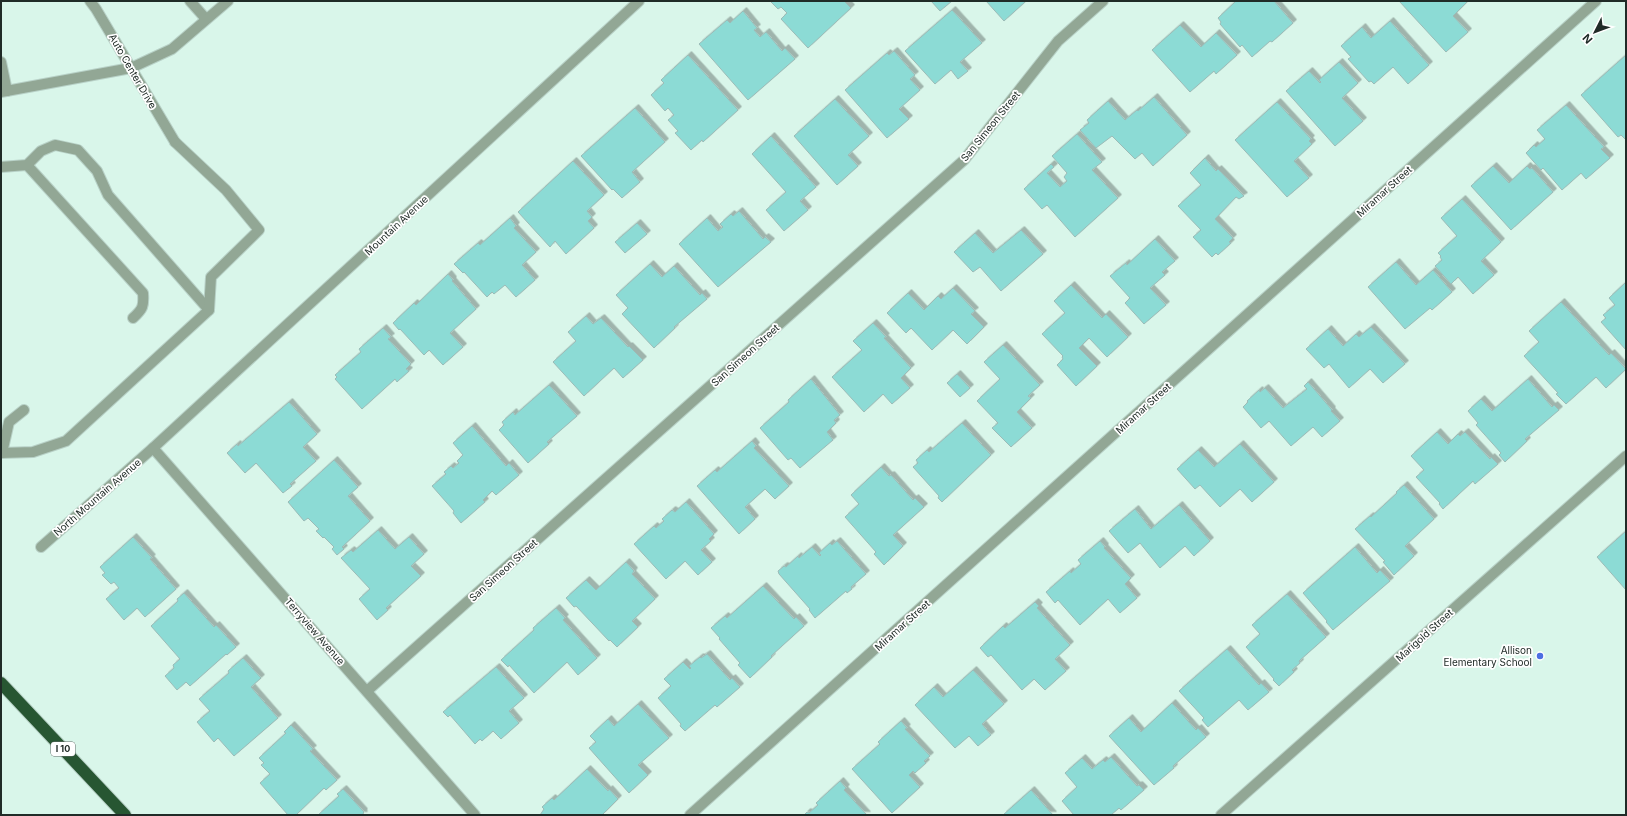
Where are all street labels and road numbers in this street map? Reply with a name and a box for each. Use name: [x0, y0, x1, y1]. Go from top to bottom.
street label: Auto Center Drive: [107, 32, 159, 111]
street label: San Simeon Street: [958, 88, 1023, 164]
street label: Miramar Street: [1354, 163, 1415, 219]
street label: Mountain Avenue: [362, 193, 430, 257]
street label: San Simeon Street: [709, 321, 782, 389]
street label: Miramar Street: [1113, 380, 1174, 436]
street label: North Mountain Avenue: [51, 456, 143, 538]
street label: San Simeon Street: [467, 536, 540, 604]
street label: Terryview Avenue: [283, 595, 347, 667]
street label: Miramar Street: [872, 597, 933, 653]
street label: Marigold Street: [1393, 606, 1456, 664]
road number: I 10: [51, 742, 75, 756]

